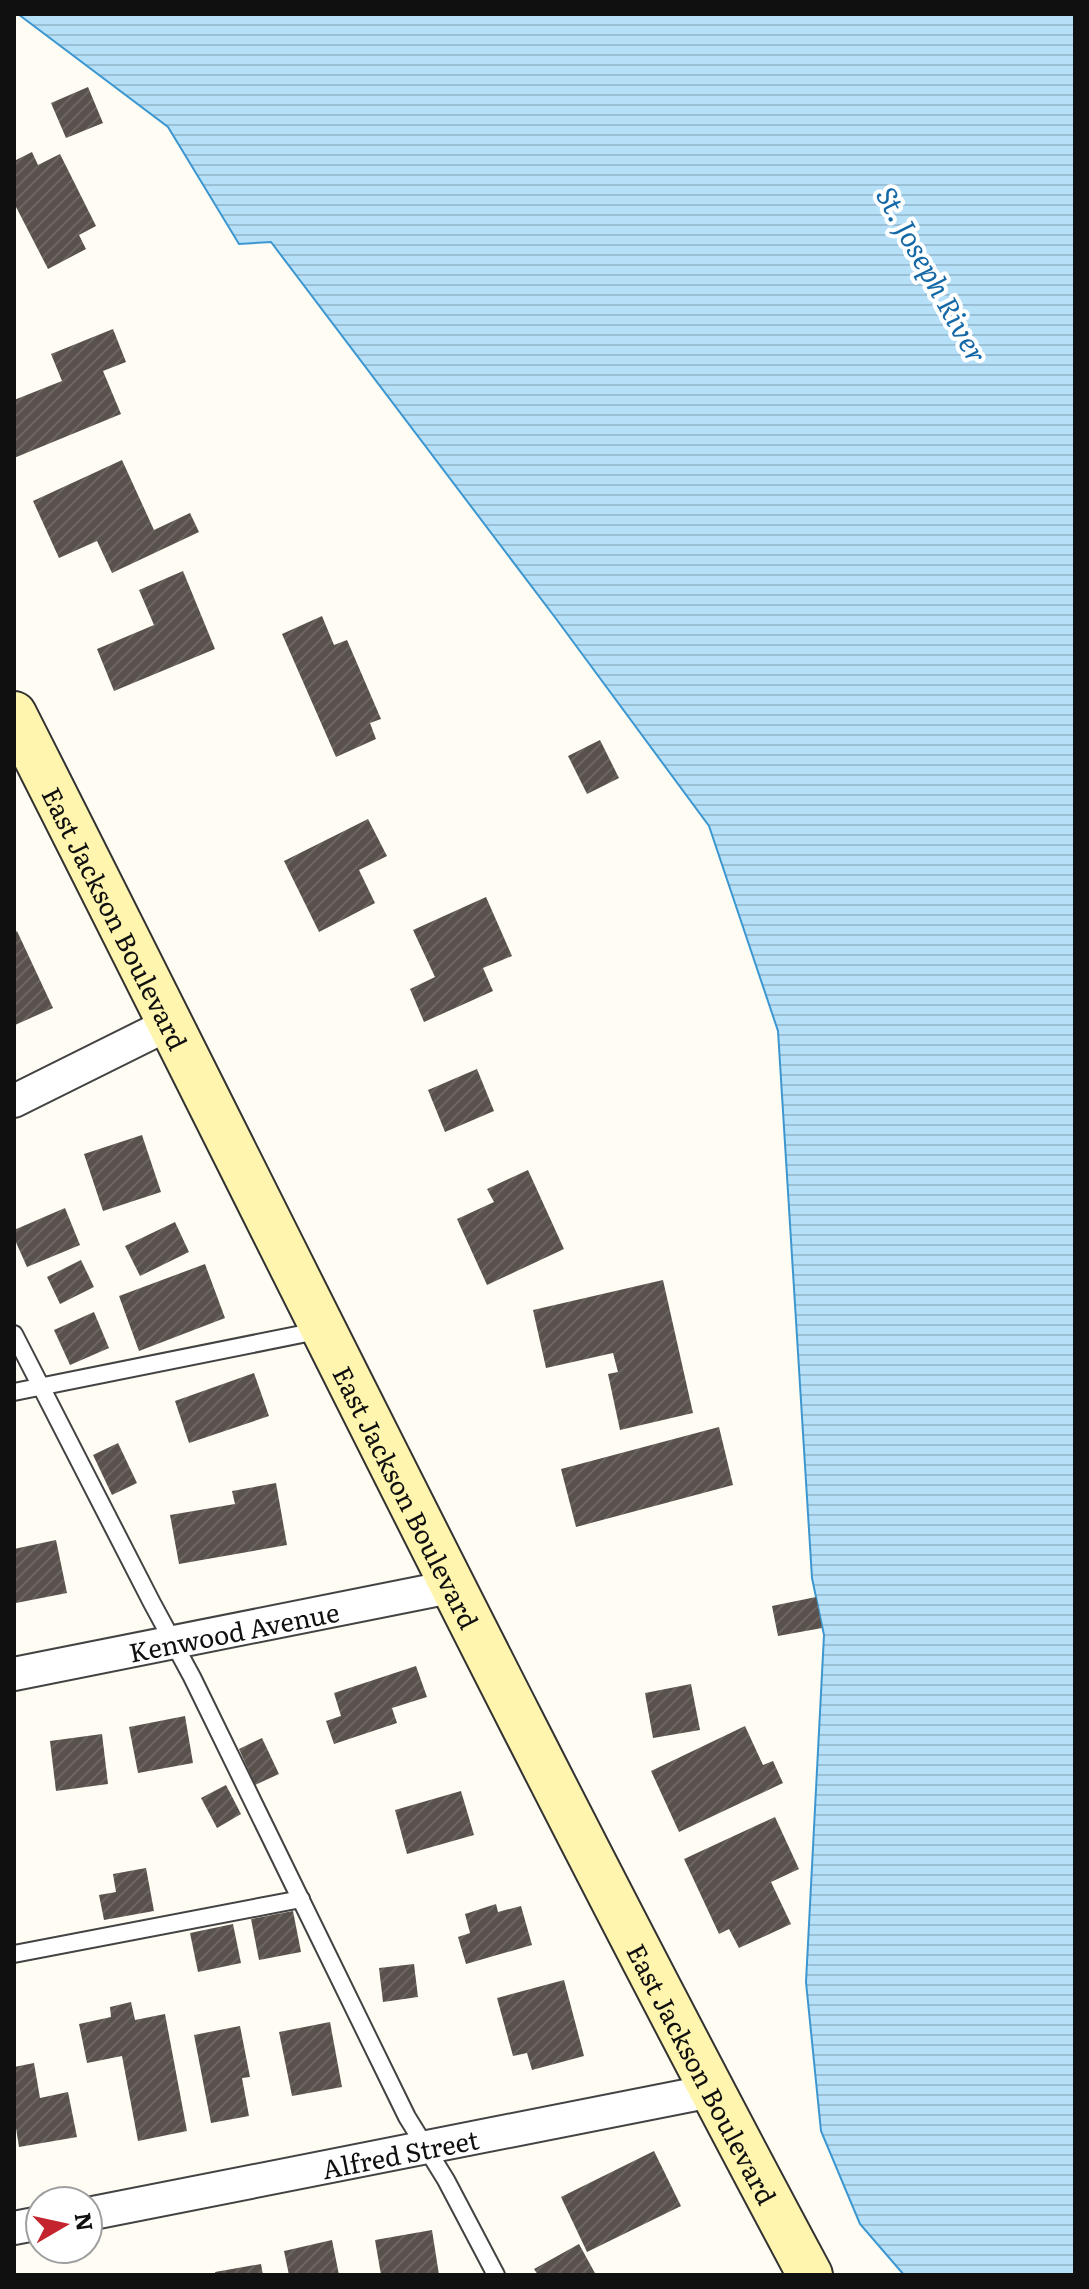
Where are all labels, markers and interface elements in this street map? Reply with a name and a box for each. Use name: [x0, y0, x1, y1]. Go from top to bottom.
water label: St. Joseph River: [867, 178, 999, 370]
street label: East Jackson Boulevard: [34, 779, 199, 1056]
street label: East Jackson Boulevard: [325, 1359, 490, 1635]
street label: Kenwood Avenue: [125, 1590, 342, 1670]
street label: East Jackson Boulevard: [619, 1936, 788, 2211]
street label: Alfred Street: [318, 2118, 482, 2187]
north arrow: [24, 2185, 104, 2265]
text: N: [67, 2210, 103, 2233]

